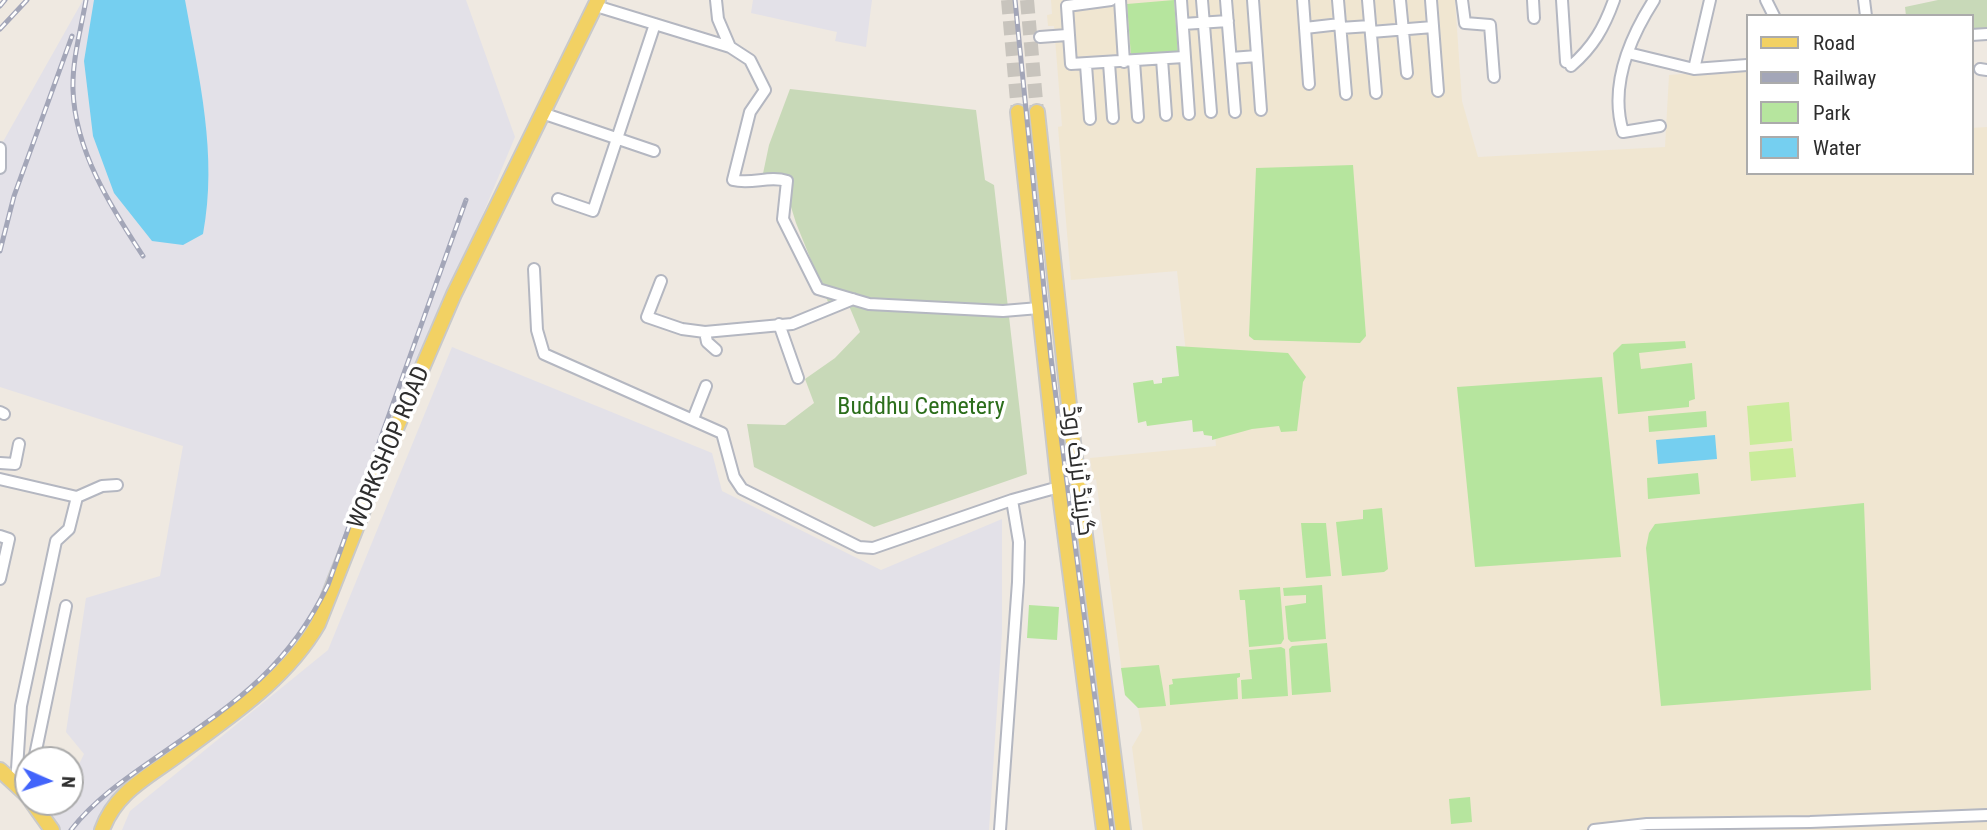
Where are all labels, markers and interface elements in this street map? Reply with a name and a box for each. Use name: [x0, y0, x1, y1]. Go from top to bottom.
legend: [1745, 14, 1973, 175]
text: Road: [1813, 31, 1855, 55]
text: Railway: [1813, 66, 1876, 90]
text: Park: [1813, 101, 1850, 125]
text: Water: [1813, 136, 1861, 160]
street label: WORKSHOP ROAD: [343, 362, 437, 534]
park label: Buddhu Cemetery: [837, 394, 1005, 422]
street label: گرینڈ ٹرنک روڈ: [1055, 404, 1099, 538]
north arrow: [14, 746, 84, 816]
text: N: [57, 776, 80, 788]

